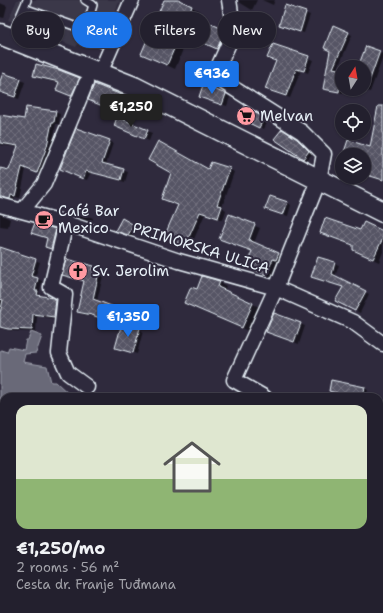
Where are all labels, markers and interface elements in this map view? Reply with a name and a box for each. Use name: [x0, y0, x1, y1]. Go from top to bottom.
chip: Buy: [12, 12, 64, 48]
chip: Rent: [72, 12, 132, 48]
chip: Filters: [140, 12, 210, 48]
chip: New: [218, 12, 276, 48]
north arrow: [335, 60, 371, 96]
map controls: [335, 60, 371, 184]
pin: €936: [188, 61, 236, 95]
text: €936: [194, 65, 230, 82]
pin: €1,250: [98, 94, 164, 128]
text: €1,250: [109, 98, 153, 115]
button: locate: [335, 104, 371, 140]
supermarket icon: Melvan: [235, 105, 257, 127]
place label: Melvan: [260, 106, 313, 126]
button: layers: [335, 148, 371, 184]
place label: Café Bar Mexico: [58, 201, 120, 238]
cafe icon: Café Bar Mexico: [33, 209, 55, 231]
street label: PRIMORSKA ULICA: [130, 218, 272, 278]
church icon: Sv. Jerolim: [67, 260, 89, 282]
place label: Sv. Jerolim: [92, 261, 169, 281]
pin: €1,350: [95, 304, 161, 338]
text: €1,350: [106, 308, 150, 325]
icon: home: [156, 431, 228, 503]
text: €1,250/mo: [16, 537, 105, 559]
text: 2 rooms · 56 m²: [16, 559, 119, 576]
text: Cesta dr. Franje Tuđmana: [16, 576, 176, 593]

